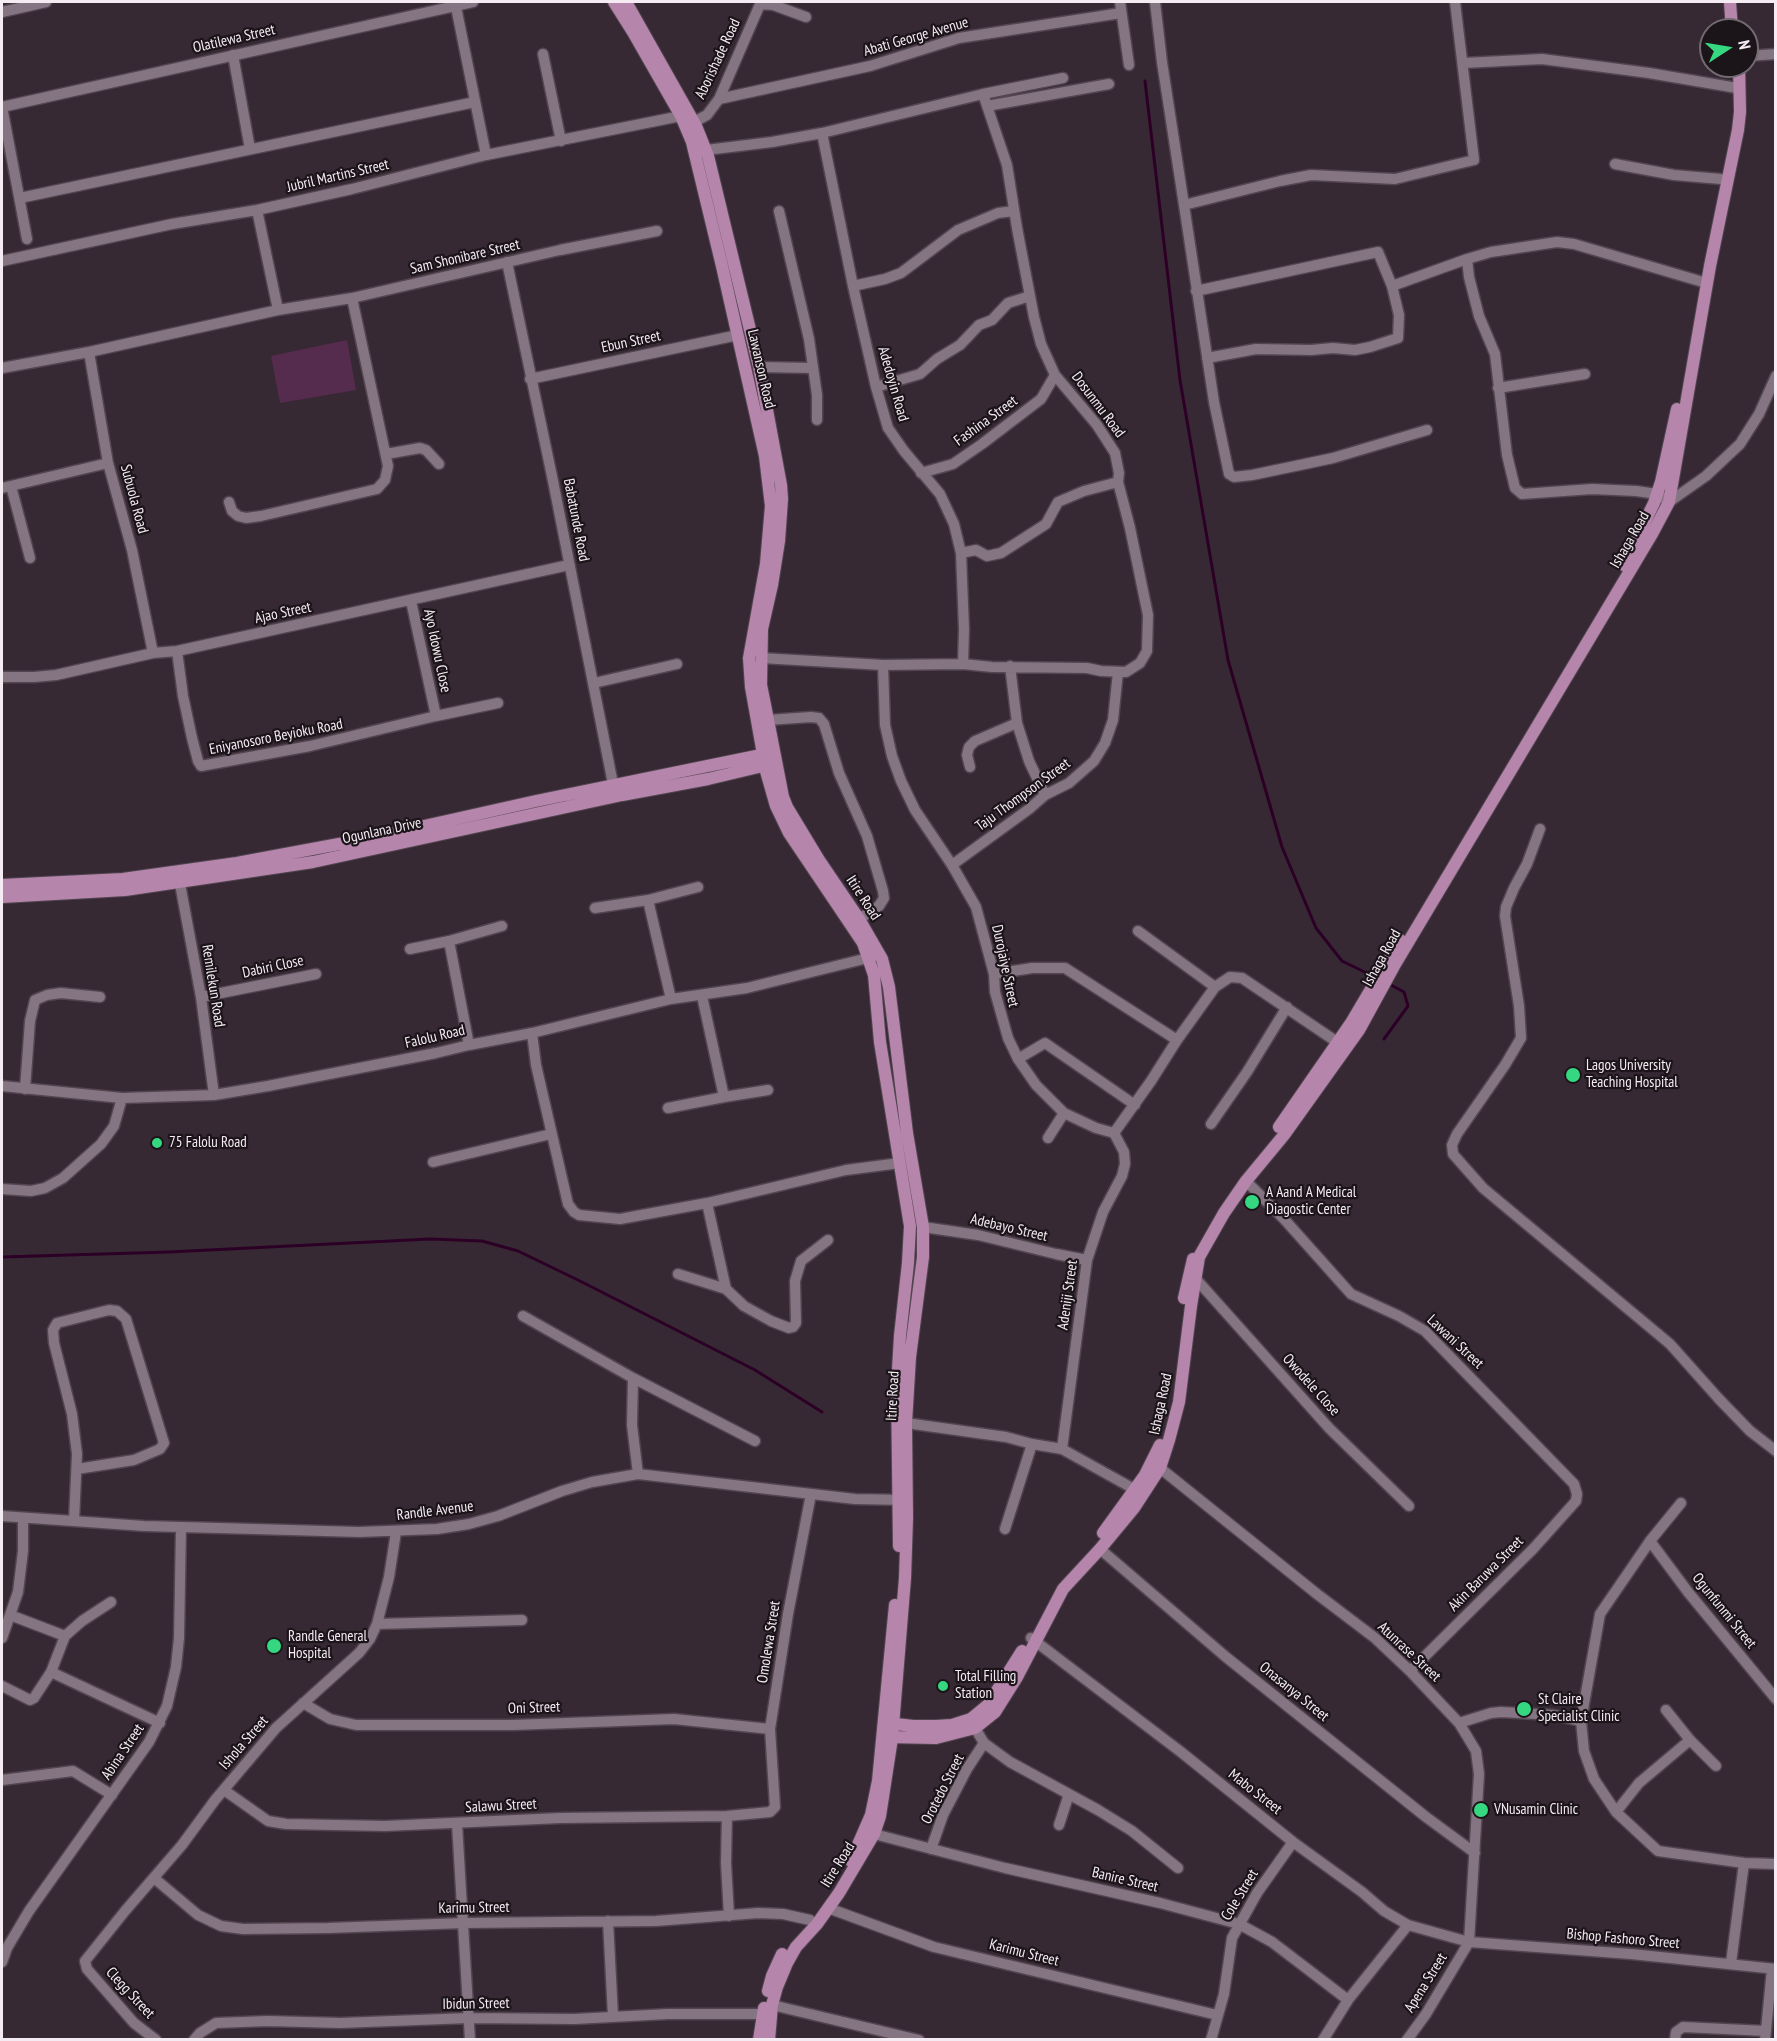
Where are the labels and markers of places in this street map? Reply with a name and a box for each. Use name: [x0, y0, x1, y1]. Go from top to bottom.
place label: Lagos University Teaching Hospital: [1586, 1057, 1678, 1092]
marker: Lagos University Teaching Hospital: [1564, 1066, 1582, 1084]
place label: 75 Falolu Road: [169, 1134, 247, 1152]
marker: 75 Falolu Road: [150, 1136, 164, 1150]
place label: A Aand A Medical Diagostic Center: [1266, 1184, 1356, 1219]
marker: A Aand A Medical Diagostic Center: [1243, 1193, 1261, 1211]
place label: Randle General Hospital: [288, 1628, 367, 1663]
marker: Randle General Hospital: [265, 1637, 283, 1655]
place label: Total Filling Station: [955, 1668, 1016, 1703]
marker: Total Filling Station: [936, 1679, 950, 1693]
place label: St Claire Specialist Clinic: [1538, 1691, 1620, 1726]
marker: St Claire Specialist Clinic: [1515, 1700, 1533, 1718]
marker: VNusamin Clinic: [1472, 1801, 1490, 1819]
place label: VNusamin Clinic: [1494, 1801, 1578, 1819]

